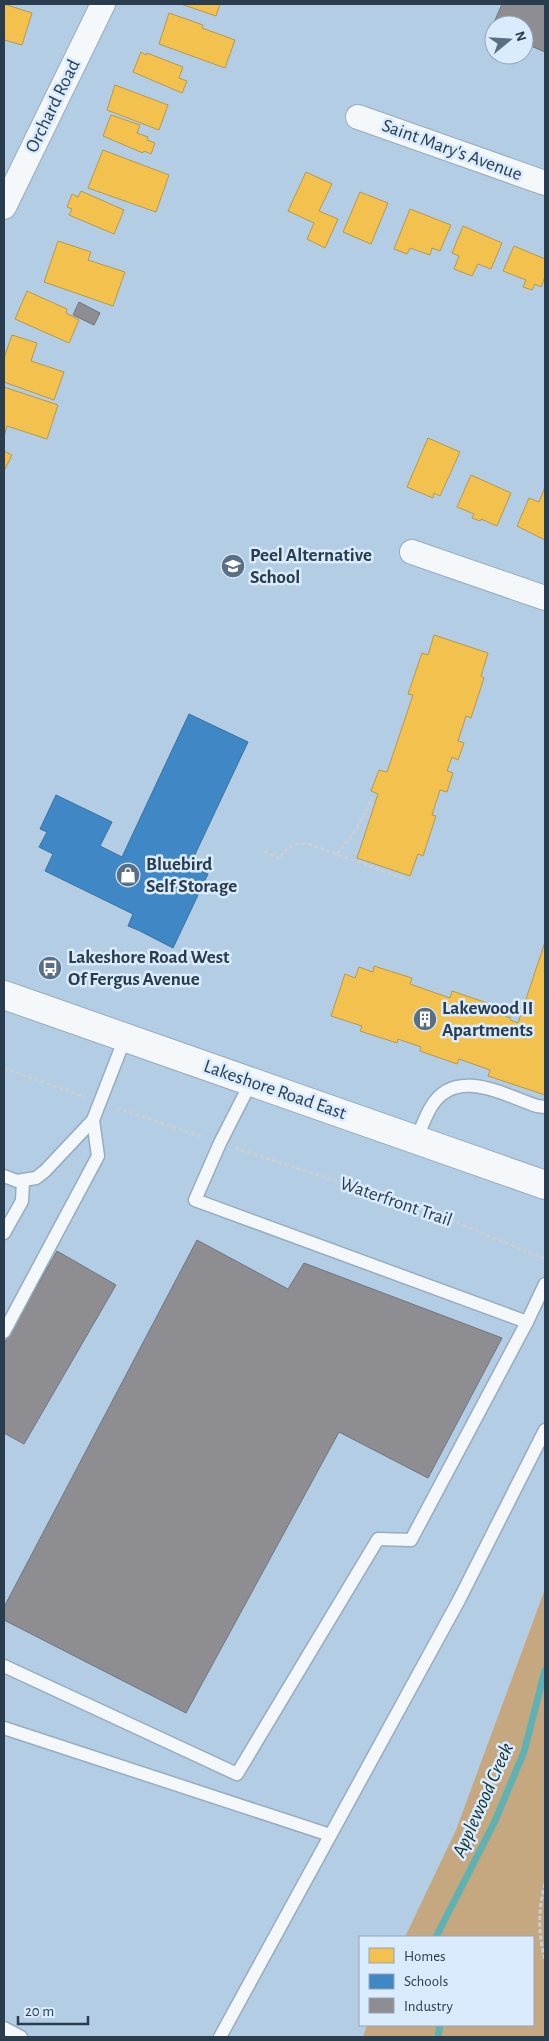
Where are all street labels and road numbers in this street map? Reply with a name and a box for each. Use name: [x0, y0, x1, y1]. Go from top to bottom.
street label: Orchard Road: [22, 56, 84, 155]
street label: Saint Mary's Avenue: [379, 116, 525, 184]
street label: Lakeshore Road East: [201, 1057, 349, 1123]
street label: Waterfront Trail: [337, 1174, 455, 1230]

